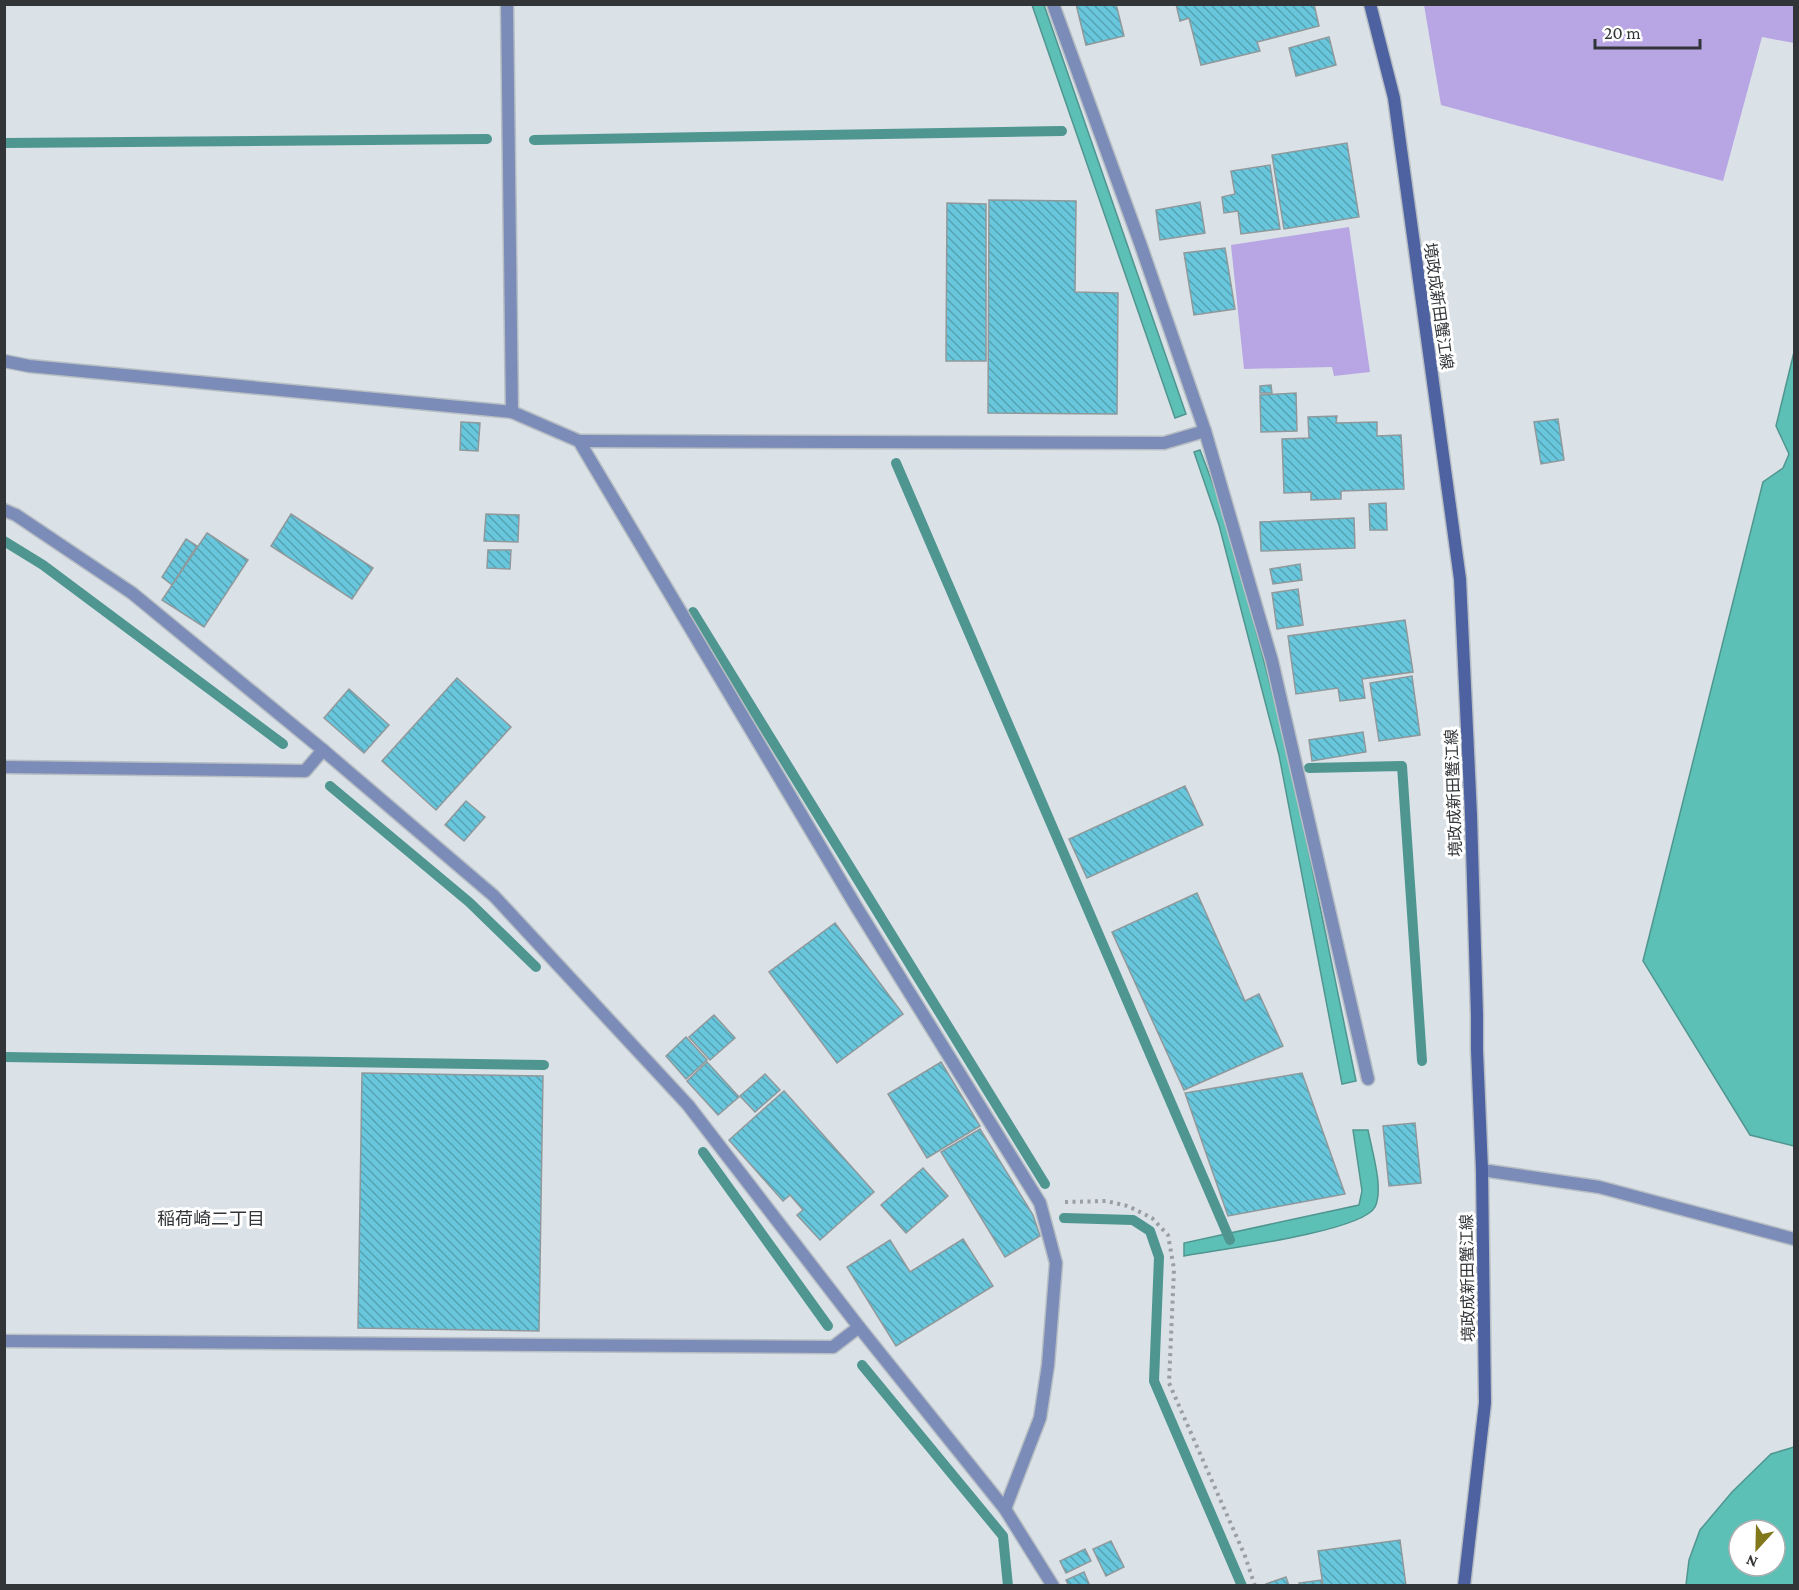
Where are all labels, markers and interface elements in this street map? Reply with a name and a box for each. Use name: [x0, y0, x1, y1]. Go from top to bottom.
scale bar: [1595, 12, 1700, 50]
text: 20 m: [1604, 23, 1641, 43]
street label: 境政成新田蟹江線: [1421, 242, 1456, 371]
street label: 境政成新田蟹江線: [1443, 729, 1464, 857]
district label: 稲荷崎二丁目: [157, 1209, 265, 1229]
street label: 境政成新田蟹江線: [1458, 1214, 1477, 1342]
north arrow: [1727, 1518, 1787, 1578]
text: N: [1743, 1551, 1760, 1571]

